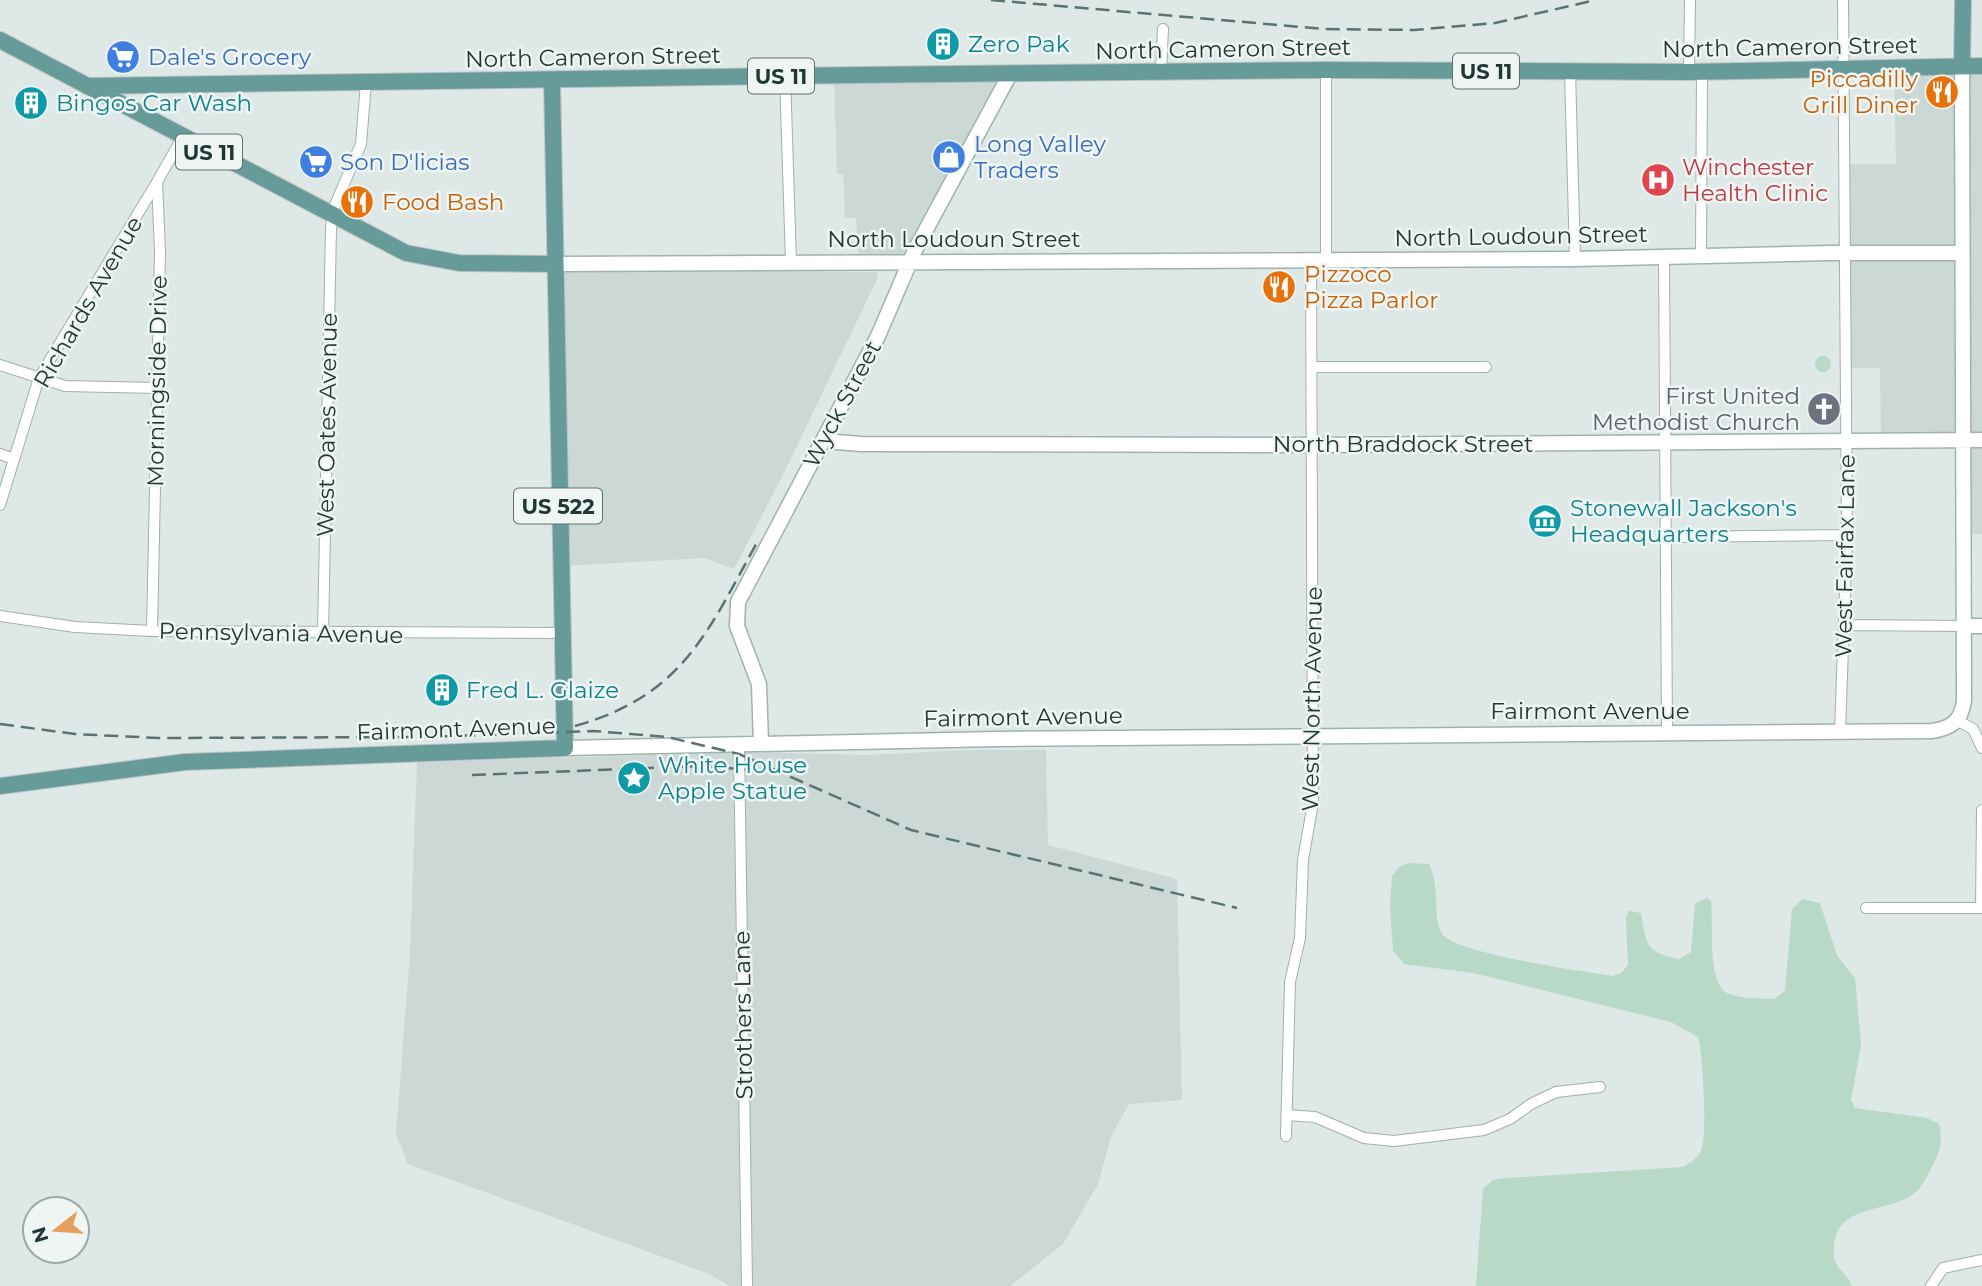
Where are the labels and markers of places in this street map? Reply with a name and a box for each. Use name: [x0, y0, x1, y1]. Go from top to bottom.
building icon: Zero Pak: [924, 25, 962, 63]
place label: Zero Pak: [968, 30, 1070, 58]
supermarket icon: Dale's Grocery: [104, 38, 142, 76]
place label: Dale's Grocery: [148, 43, 312, 71]
place label: Piccadilly Grill Diner: [1803, 65, 1919, 119]
restaurant icon: Piccadilly Grill Diner: [1923, 73, 1961, 111]
building icon: Bingos Car Wash: [12, 84, 50, 122]
place label: Bingos Car Wash: [56, 89, 252, 117]
place label: Long Valley Traders: [974, 130, 1107, 184]
shop icon: Long Valley Traders: [930, 138, 968, 176]
supermarket icon: Son D'licias: [297, 143, 335, 181]
place label: Son D'licias: [340, 148, 470, 176]
place label: Winchester Health Clinic: [1682, 153, 1828, 207]
hospital icon: Winchester Health Clinic: [1639, 161, 1677, 199]
restaurant icon: Food Bash: [338, 183, 376, 221]
place label: Food Bash: [382, 188, 504, 216]
place label: Pizzoco Pizza Parlor: [1304, 260, 1438, 314]
restaurant icon: Pizzoco Pizza Parlor: [1260, 268, 1298, 306]
place label: First United Methodist Church: [1592, 382, 1800, 436]
church icon: First United Methodist Church: [1805, 390, 1843, 428]
place label: Stonewall Jackson's Headquarters: [1570, 494, 1797, 548]
museum icon: Stonewall Jackson's Headquarters: [1526, 502, 1564, 540]
building icon: Fred L. Glaize: [423, 671, 461, 709]
place label: Fred L. Glaize: [466, 676, 619, 704]
place label: White House Apple Statue: [658, 751, 807, 805]
place icon: White House Apple Statue: [615, 759, 653, 797]

